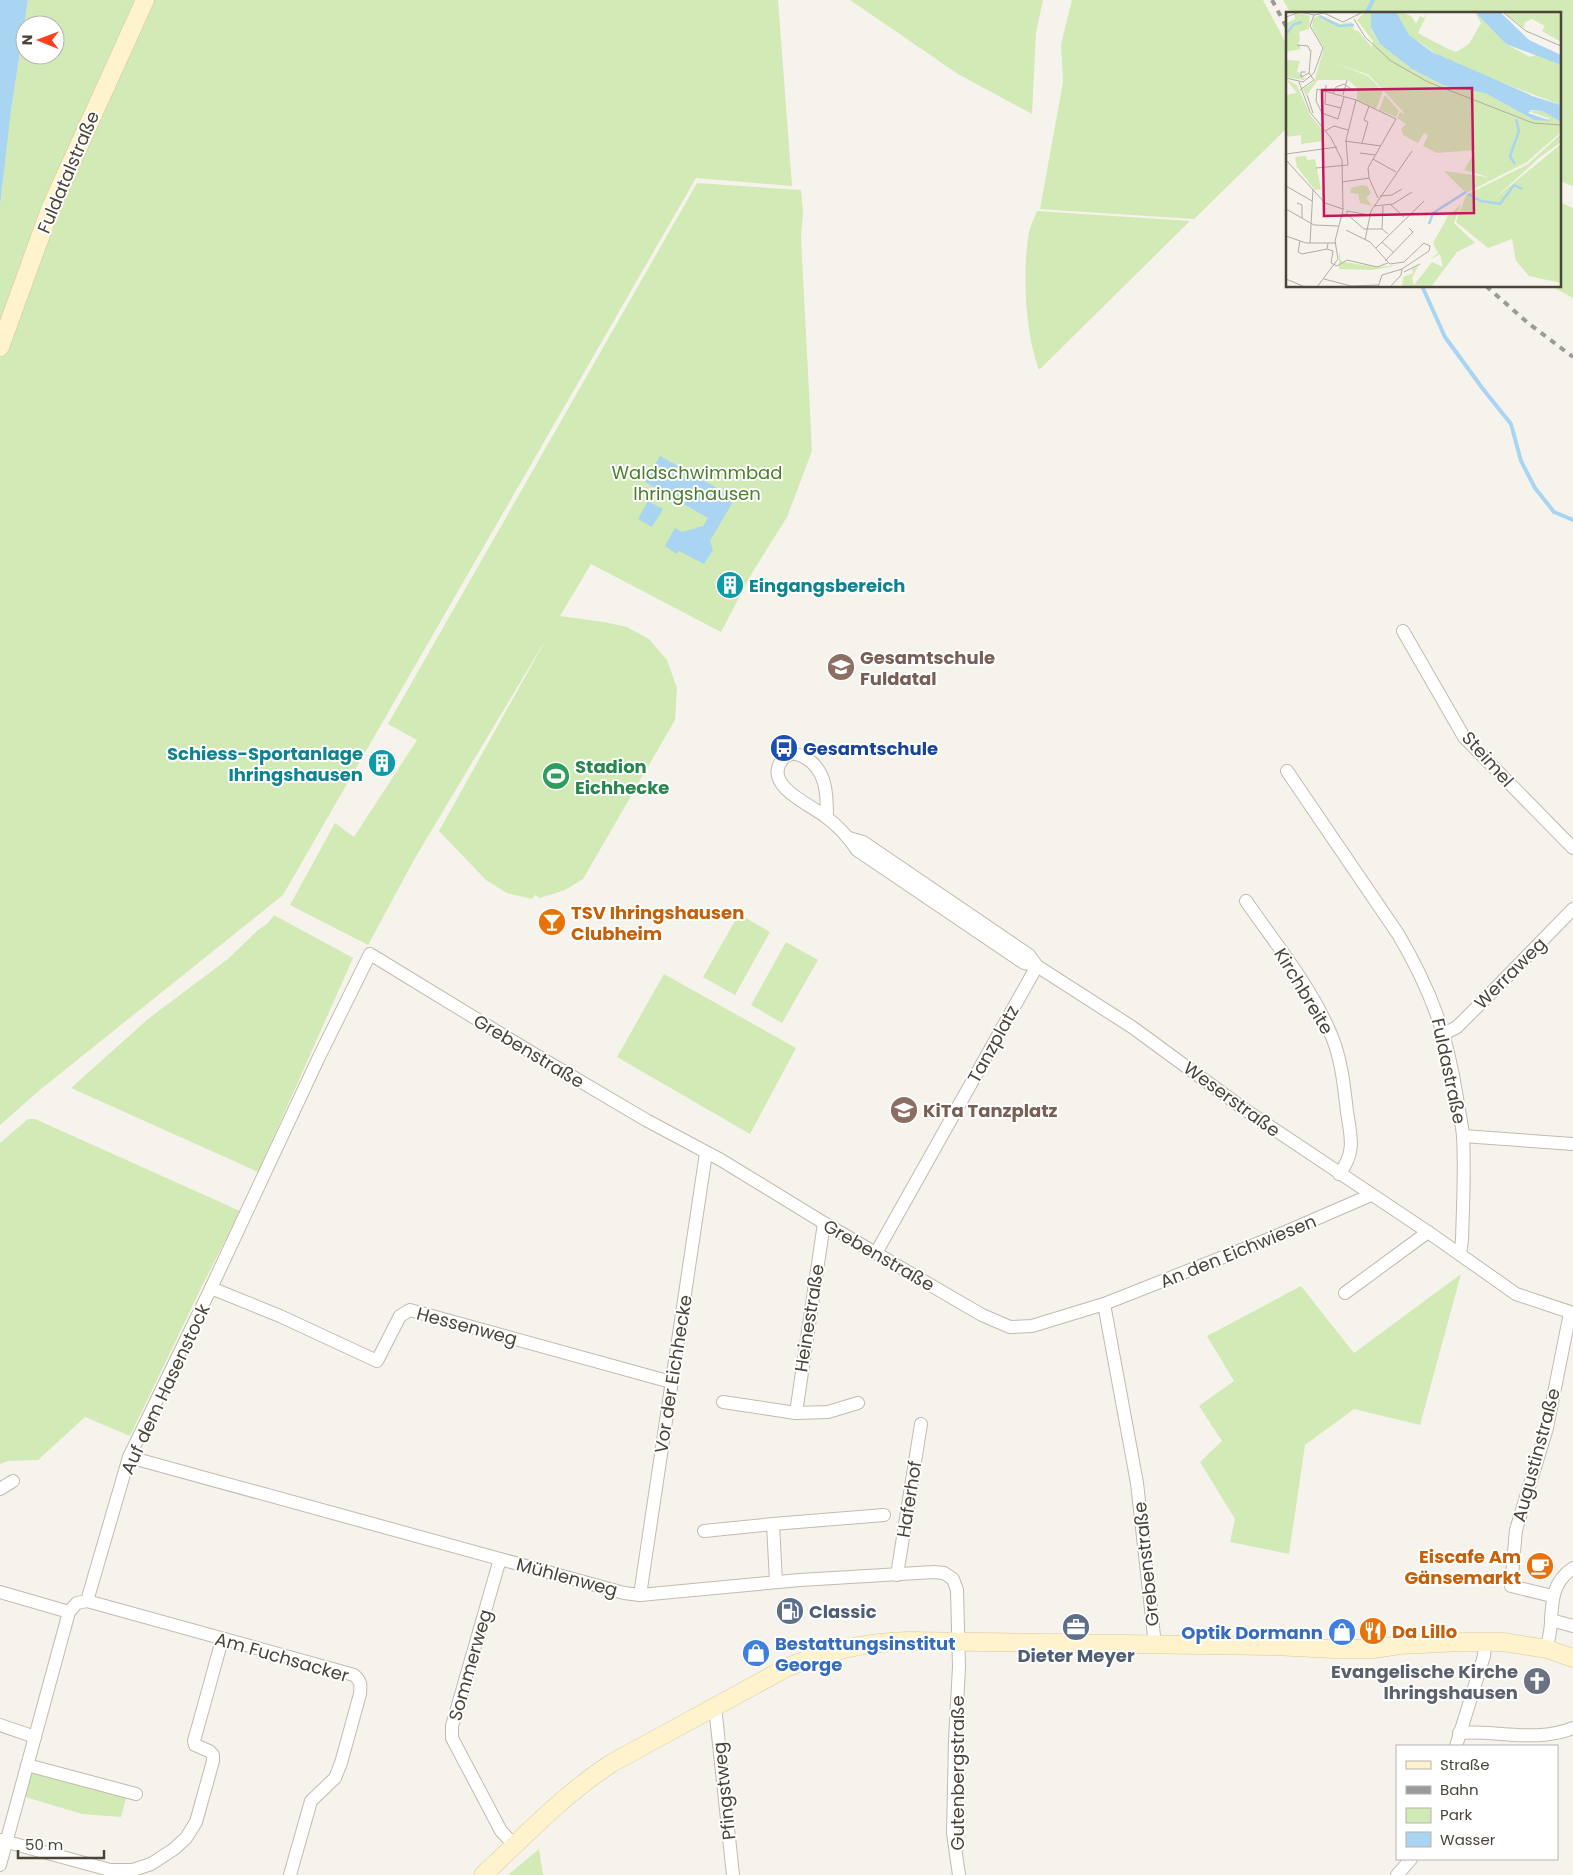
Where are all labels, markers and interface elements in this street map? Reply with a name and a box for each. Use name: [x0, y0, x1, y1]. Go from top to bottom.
inset map: [1286, 12, 1560, 288]
north arrow: [15, 15, 65, 65]
text: N: [17, 34, 37, 45]
street label: Fuldatalstraße: [31, 107, 105, 237]
park label: Waldschwimmbad Ihringshausen: [612, 460, 782, 506]
building icon: Eingangsbereich: [715, 570, 745, 600]
place label: Eingangsbereich: [749, 573, 905, 598]
place label: Gesamtschule Fuldatal: [860, 645, 995, 691]
school or university icon: Gesamtschule Fuldatal: [826, 652, 856, 682]
street label: Steimel: [1456, 726, 1520, 792]
bus stop icon: Gesamtschule: [769, 733, 799, 763]
place label: Gesamtschule: [803, 736, 938, 761]
place label: Schiess-Sportanlage Ihringshausen: [167, 741, 363, 787]
building icon: Schiess-Sportanlage Ihringshausen: [367, 748, 397, 778]
place label: Stadion Eichhecke: [575, 754, 669, 800]
sports icon: Stadion Eichhecke: [541, 761, 571, 791]
place label: TSV Ihringshausen Clubheim: [571, 900, 744, 946]
bar icon: TSV Ihringshausen Clubheim: [537, 907, 567, 937]
street label: Werraweg: [1468, 931, 1552, 1015]
street label: Kirchbreite: [1268, 943, 1340, 1039]
street label: Tanzplatz: [961, 1001, 1025, 1087]
street label: Grebenstraße: [469, 1008, 589, 1094]
street label: Fuldastraße: [1426, 1016, 1472, 1126]
street label: Weserstraße: [1178, 1055, 1286, 1143]
school or university icon: KiTa Tanzplatz: [889, 1095, 919, 1125]
place label: KiTa Tanzplatz: [923, 1098, 1058, 1123]
street label: An den Eichwiesen: [1156, 1208, 1320, 1294]
street label: Grebenstraße: [819, 1213, 939, 1297]
street label: Heinestraße: [788, 1262, 830, 1374]
street label: Vor der Eichhecke: [648, 1293, 698, 1455]
street label: Auf dem Hasenstock: [114, 1299, 216, 1478]
street label: Hessenweg: [414, 1301, 520, 1351]
street label: Augustinstraße: [1506, 1385, 1566, 1525]
street label: Haferhof: [891, 1459, 927, 1539]
street label: Grebenstraße: [1127, 1501, 1165, 1627]
place label: Eiscafe Am Gänsemarkt: [1404, 1544, 1521, 1590]
cafe icon: Eiscafe Am Gänsemarkt: [1525, 1551, 1555, 1581]
street label: Mühlenweg: [514, 1552, 620, 1602]
fuel station icon: Classic: [775, 1596, 805, 1626]
place label: Classic: [809, 1599, 877, 1624]
street label: Sommerweg: [442, 1606, 498, 1724]
office icon: Dieter Meyer: [1061, 1612, 1091, 1642]
restaurant icon: Da Lillo: [1358, 1616, 1388, 1646]
shop icon: Optik Dormann: [1327, 1617, 1357, 1647]
place label: Da Lillo: [1392, 1619, 1457, 1644]
place label: Optik Dormann: [1181, 1620, 1323, 1645]
street label: Am Fuchsacker: [212, 1626, 352, 1688]
place label: Bestattungsinstitut George: [775, 1631, 956, 1677]
shop icon: Bestattungsinstitut George: [741, 1638, 771, 1668]
place label: Dieter Meyer: [1017, 1643, 1135, 1668]
place label: Evangelische Kirche Ihringshausen: [1331, 1659, 1518, 1705]
church icon: Evangelische Kirche Ihringshausen: [1522, 1666, 1552, 1696]
street label: Gutenbergstraße: [945, 1695, 970, 1851]
street label: Pfingstweg: [706, 1741, 742, 1841]
legend: [1396, 1745, 1558, 1860]
text: Straße: [1440, 1754, 1490, 1775]
text: Bahn: [1440, 1779, 1479, 1800]
text: Park: [1440, 1804, 1472, 1825]
scale bar: [18, 1828, 104, 1860]
text: Wasser: [1440, 1829, 1496, 1850]
text: 50 m: [25, 1834, 63, 1855]

